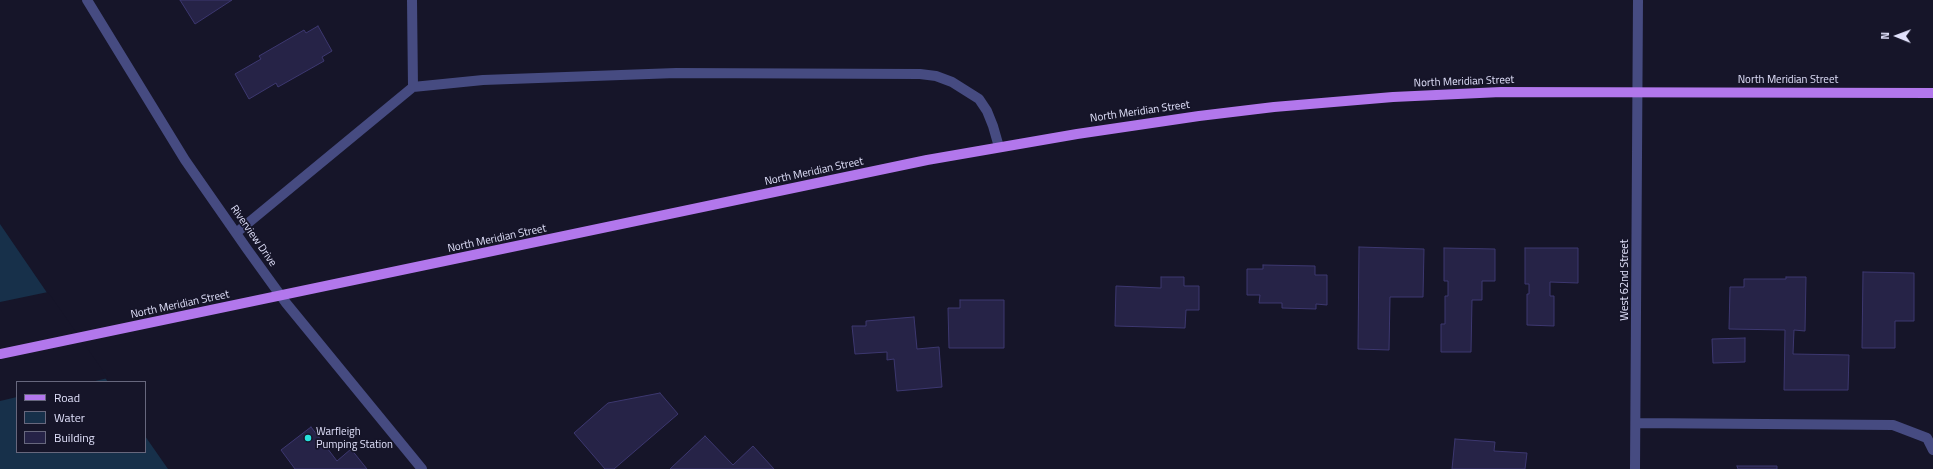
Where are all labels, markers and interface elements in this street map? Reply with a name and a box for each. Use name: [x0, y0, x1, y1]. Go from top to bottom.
north arrow: [1877, 16, 1917, 56]
text: N: [1877, 32, 1893, 40]
street label: North Meridian Street: [1738, 73, 1838, 87]
street label: North Meridian Street: [1414, 74, 1514, 90]
street label: North Meridian Street: [1089, 98, 1191, 126]
street label: North Meridian Street: [763, 155, 865, 189]
street label: Riverview Drive: [227, 203, 279, 269]
street label: North Meridian Street: [446, 222, 548, 256]
street label: West 62nd Street: [1618, 239, 1632, 321]
street label: North Meridian Street: [129, 288, 231, 322]
legend: [16, 381, 146, 453]
text: Road: [54, 388, 80, 407]
text: Water: [54, 408, 85, 427]
place label: Warfleigh Pumping Station: [316, 425, 393, 451]
text: Building: [54, 428, 95, 447]
marker: Warfleigh Pumping Station: [303, 433, 313, 443]

